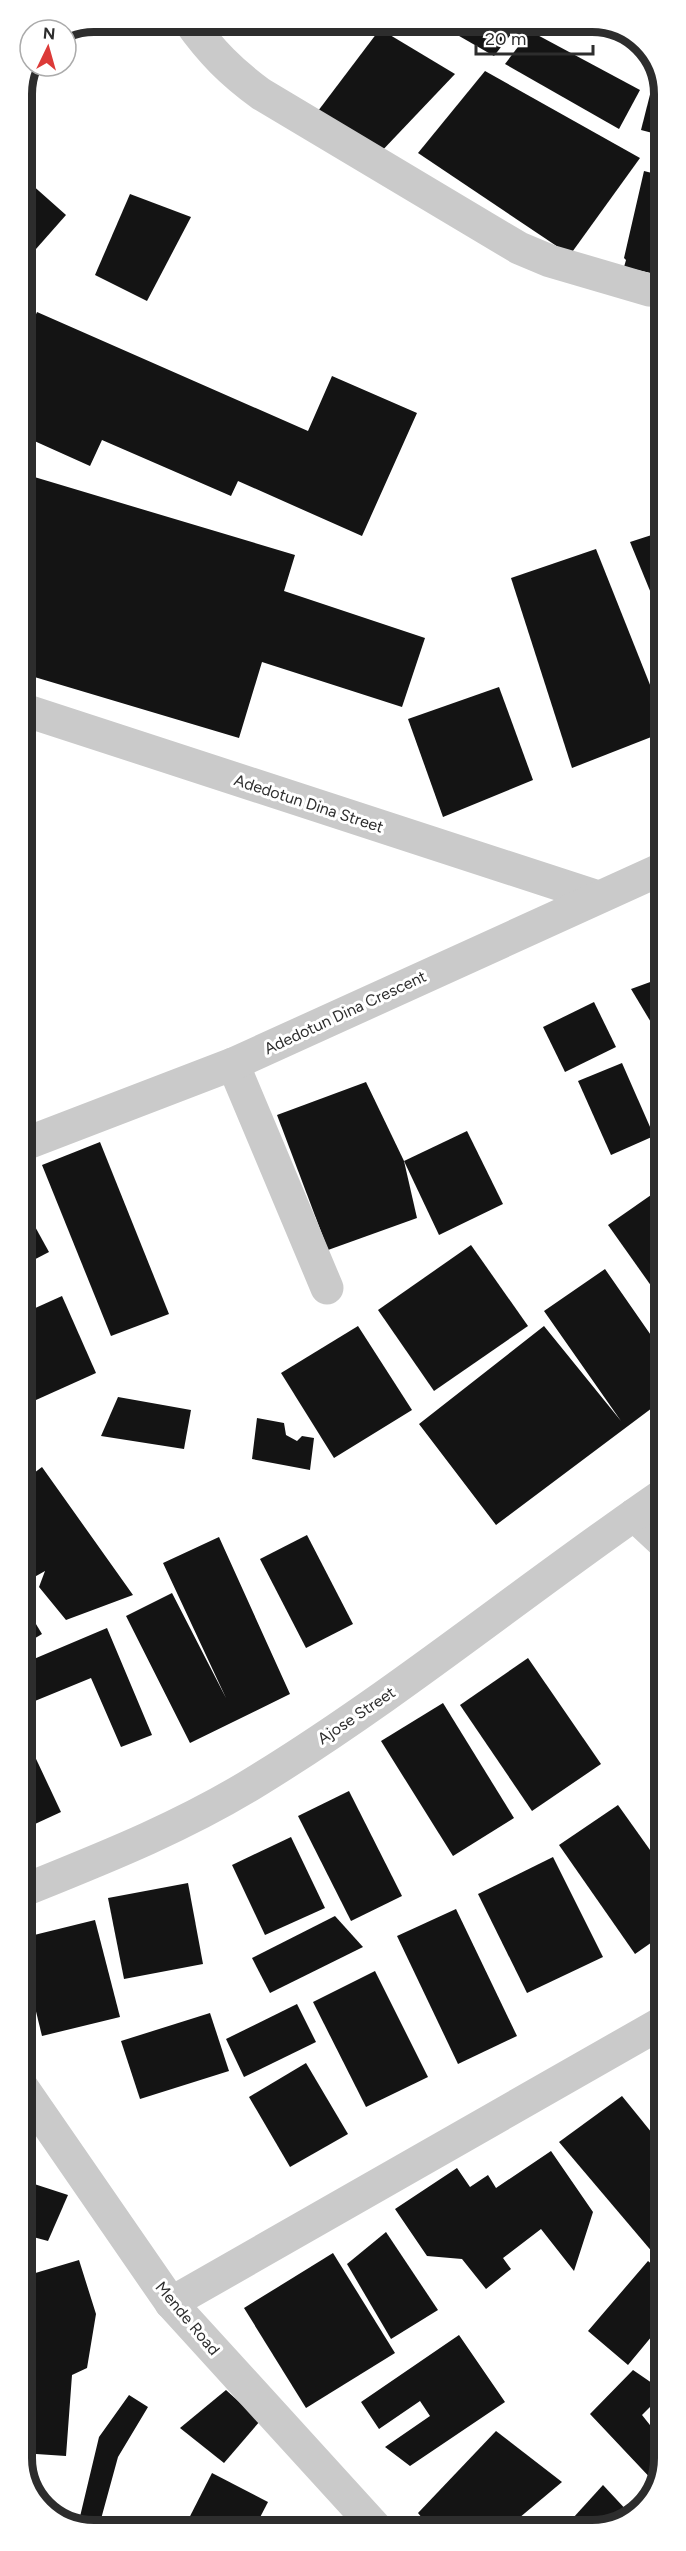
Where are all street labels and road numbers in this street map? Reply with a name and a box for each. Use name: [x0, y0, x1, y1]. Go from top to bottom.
street label: Adedotun Dina Street: [232, 770, 386, 837]
street label: Adedotun Dina Crescent: [261, 967, 429, 1058]
street label: Ajose Street: [314, 1683, 399, 1748]
street label: Mende Road: [151, 2278, 224, 2359]

